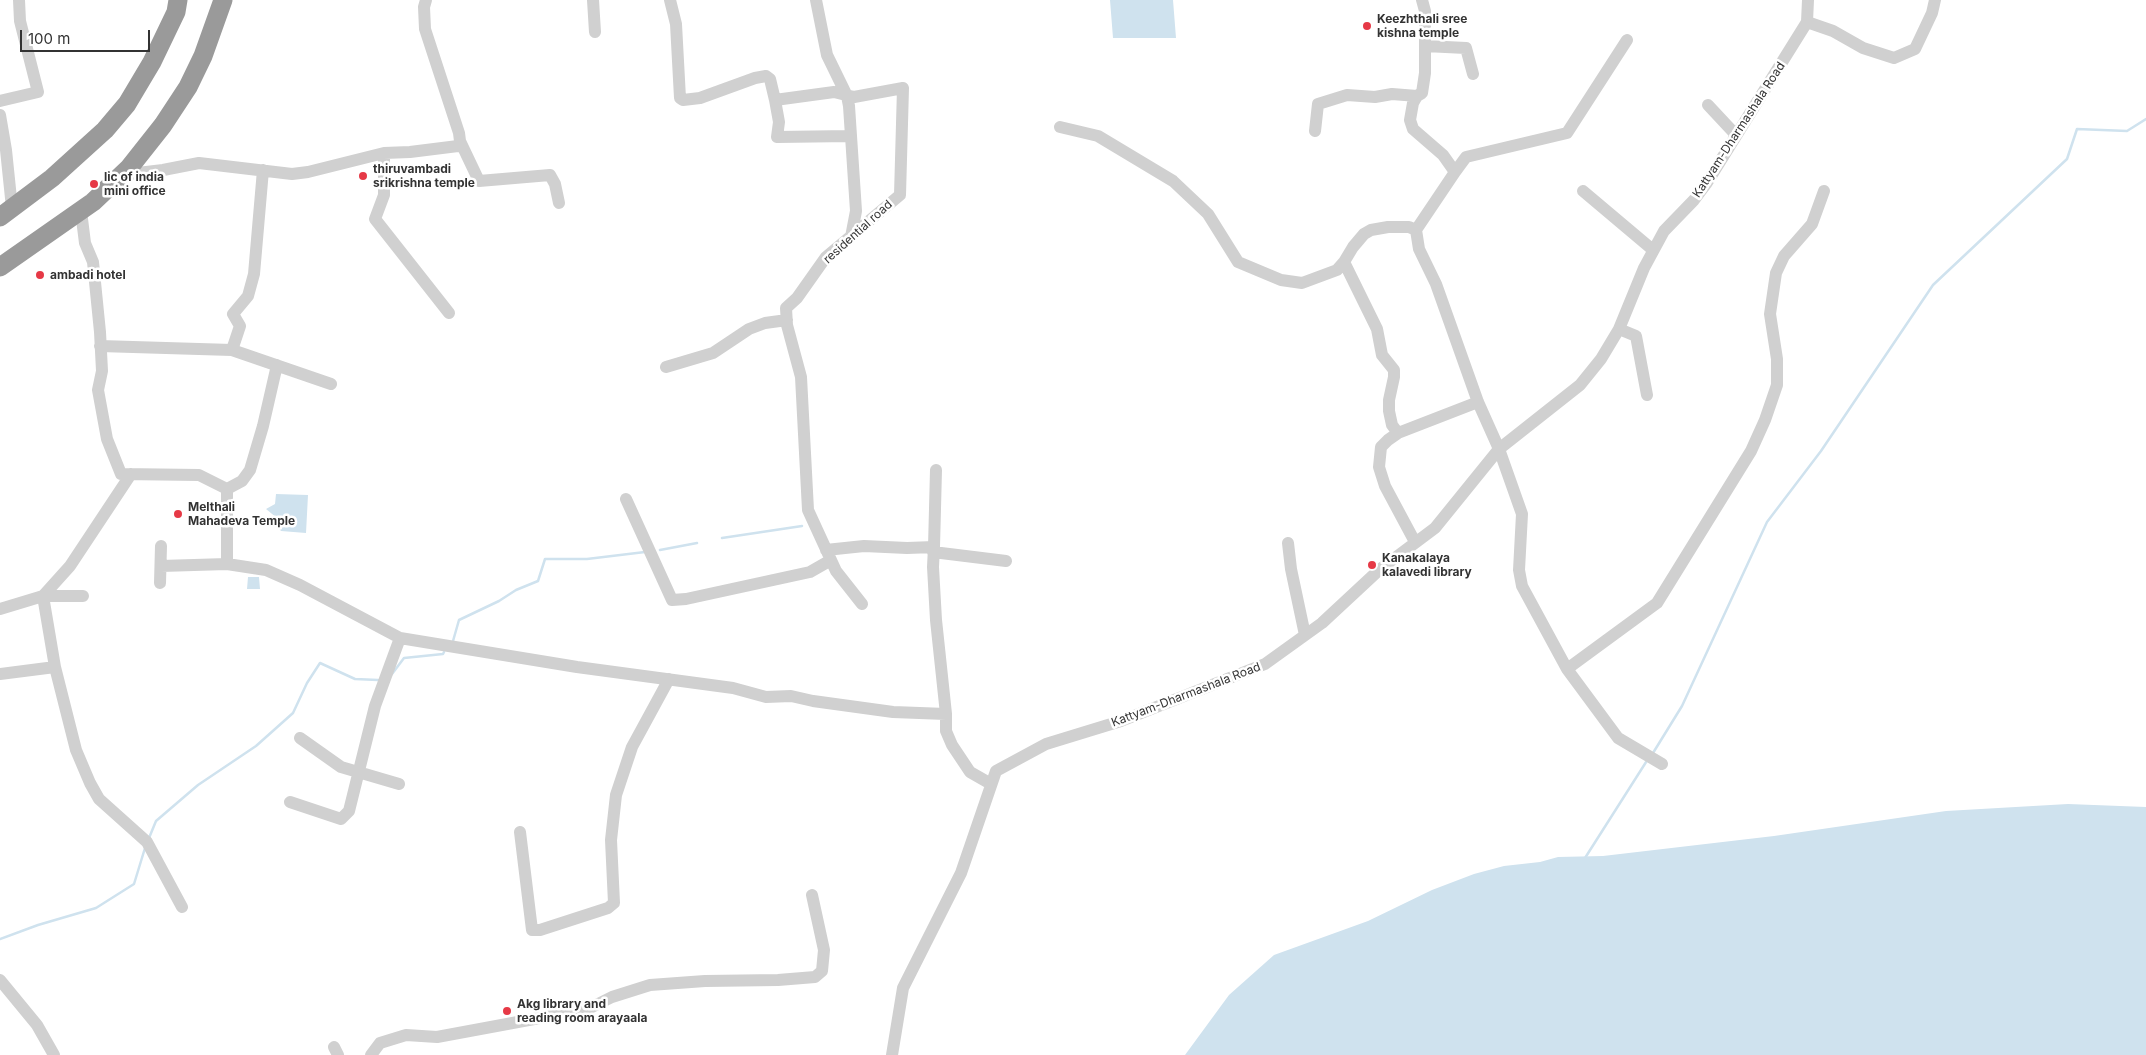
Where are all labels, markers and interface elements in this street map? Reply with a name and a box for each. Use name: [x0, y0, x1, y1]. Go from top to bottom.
place label: Keezhthali sree kishna temple: [1377, 12, 1467, 40]
scale bar: [22, 20, 152, 52]
marker: Keezhthali sree kishna temple: [1361, 20, 1373, 32]
text: 100 m: [28, 29, 70, 48]
street label: Kattyam-Dharmashala Road: [1690, 60, 1788, 200]
place label: thiruvambadi srikrishna temple: [373, 162, 475, 190]
place label: lic of india mini office: [104, 170, 166, 198]
marker: thiruvambadi srikrishna temple: [357, 170, 369, 182]
marker: lic of india mini office: [88, 178, 100, 190]
street label: residential road: [821, 197, 895, 267]
place label: ambadi hotel: [50, 268, 126, 282]
marker: ambadi hotel: [34, 269, 46, 281]
place label: Melthali Mahadeva Temple: [188, 500, 295, 528]
marker: Melthali Mahadeva Temple: [172, 508, 184, 520]
place label: Kanakalaya kalavedi library: [1382, 551, 1472, 579]
marker: Kanakalaya kalavedi library: [1366, 559, 1378, 571]
street label: Kattyam-Dharmashala Road: [1109, 660, 1263, 730]
place label: Akg library and reading room arayaala: [517, 997, 647, 1025]
marker: Akg library and reading room arayaala: [501, 1005, 513, 1017]

